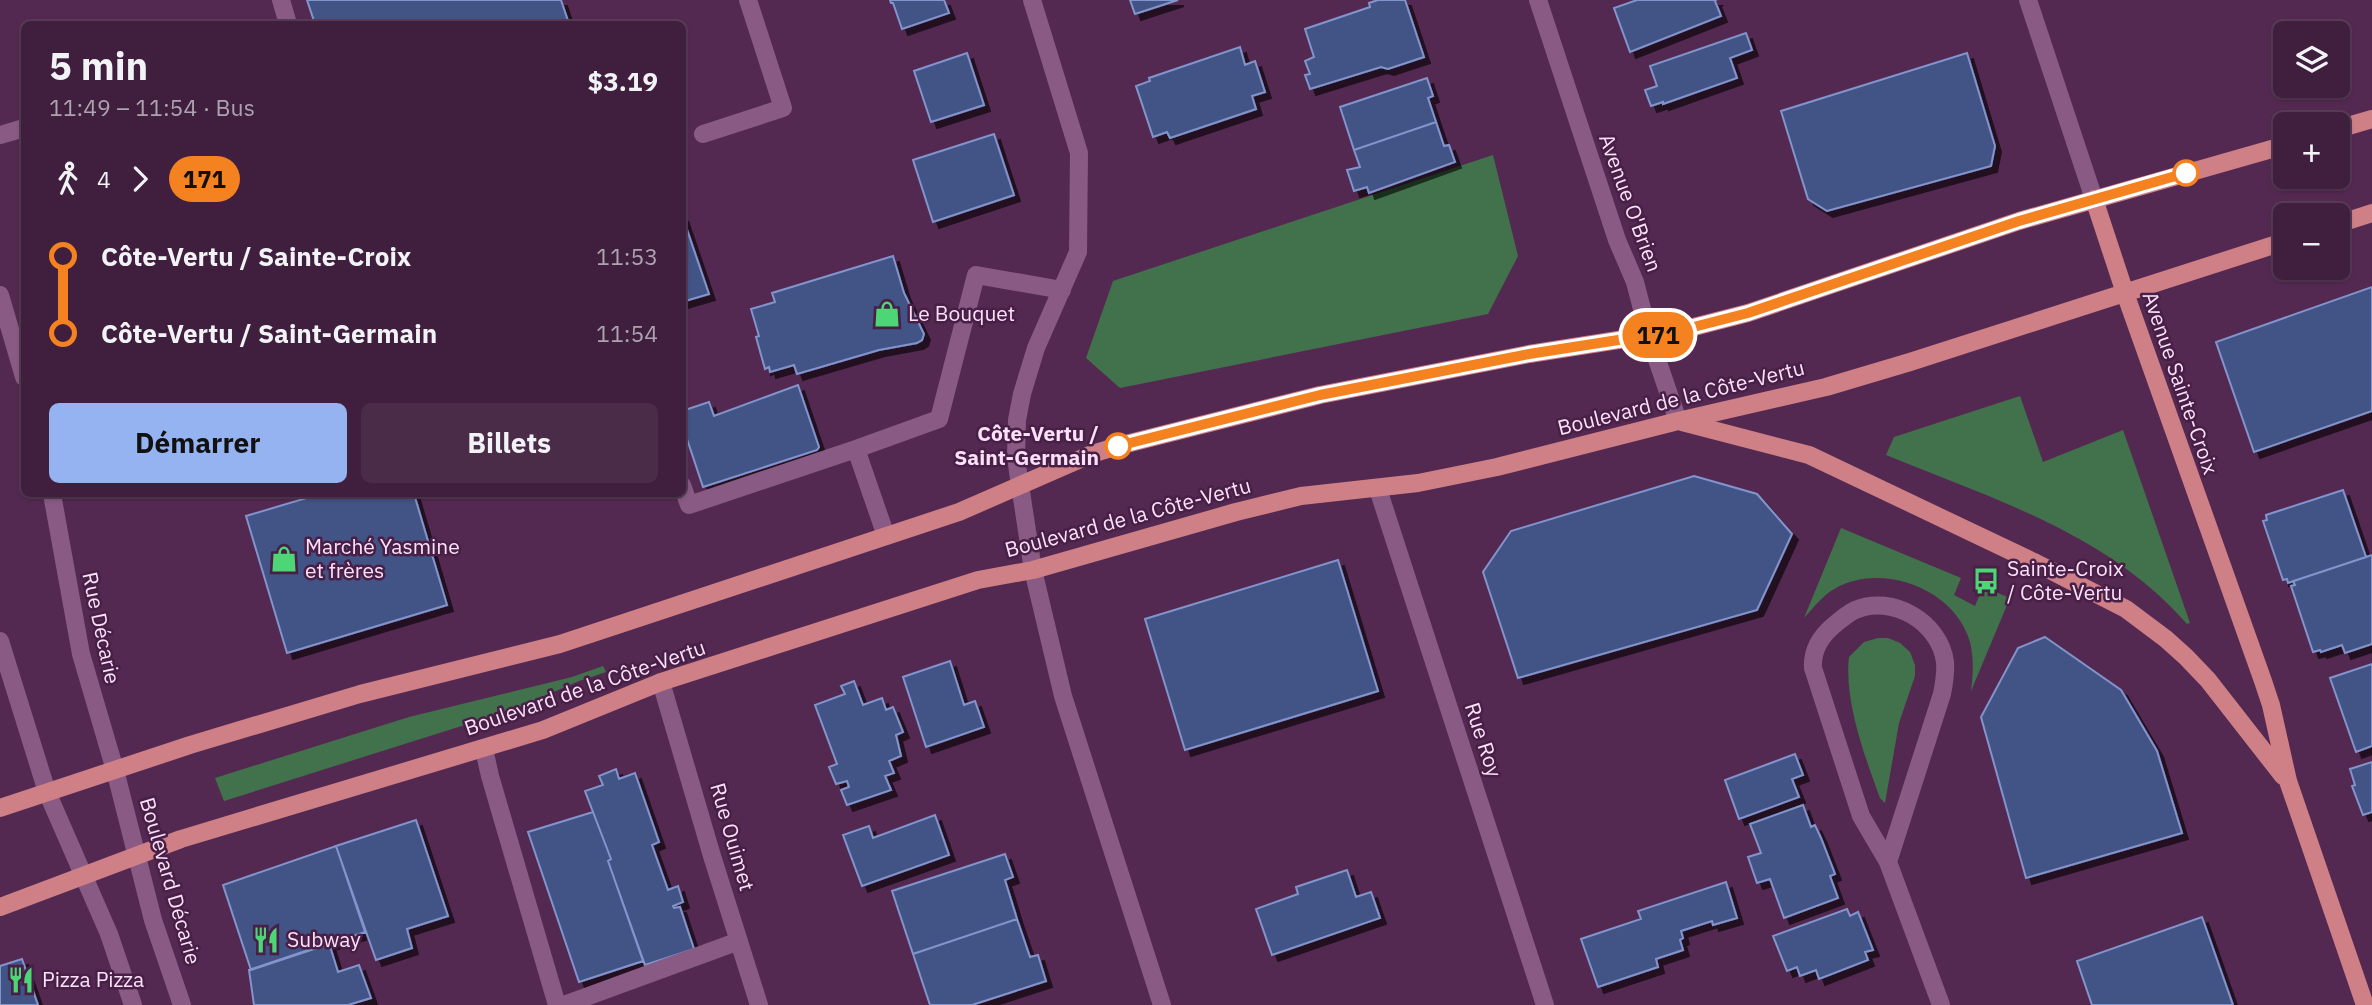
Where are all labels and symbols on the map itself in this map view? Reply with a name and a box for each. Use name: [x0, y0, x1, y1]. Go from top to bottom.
street label: Avenue O'Brien: [1593, 130, 1669, 276]
unlabelled marker: [2173, 160, 2199, 186]
street label: Avenue Sainte-Croix: [2137, 287, 2226, 478]
shop icon: Le Bouquet: [872, 299, 902, 329]
place label: Le Bouquet: [908, 299, 1015, 327]
line badge: 171: [1618, 312, 1698, 358]
street label: Boulevard de la Côte-Vertu: [1554, 353, 1807, 441]
place label: Côte-Vertu / Saint-Germain: [954, 419, 1099, 471]
marker: Côte-Vertu / Saint-Germain: [1105, 433, 1131, 459]
street label: Boulevard de la Côte-Vertu: [1002, 471, 1254, 563]
place label: Marché Yasmine et frères: [305, 532, 460, 584]
shop icon: Marché Yasmine et frères: [269, 544, 299, 574]
place label: Sainte-Croix / Côte-Vertu: [2007, 554, 2124, 606]
bus stop icon: Sainte-Croix / Côte-Vertu: [1971, 566, 2001, 596]
street label: Rue Décarie: [76, 569, 127, 686]
street label: Boulevard de la Côte-Vertu: [460, 633, 709, 742]
street label: Rue Roy: [1459, 699, 1509, 781]
street label: Rue Ouimet: [704, 779, 762, 894]
street label: Boulevard Décarie: [134, 794, 208, 967]
restaurant icon: Subway: [251, 925, 281, 955]
place label: Subway: [287, 925, 361, 953]
restaurant icon: Pizza Pizza: [6, 965, 36, 995]
place label: Pizza Pizza: [42, 965, 144, 993]

